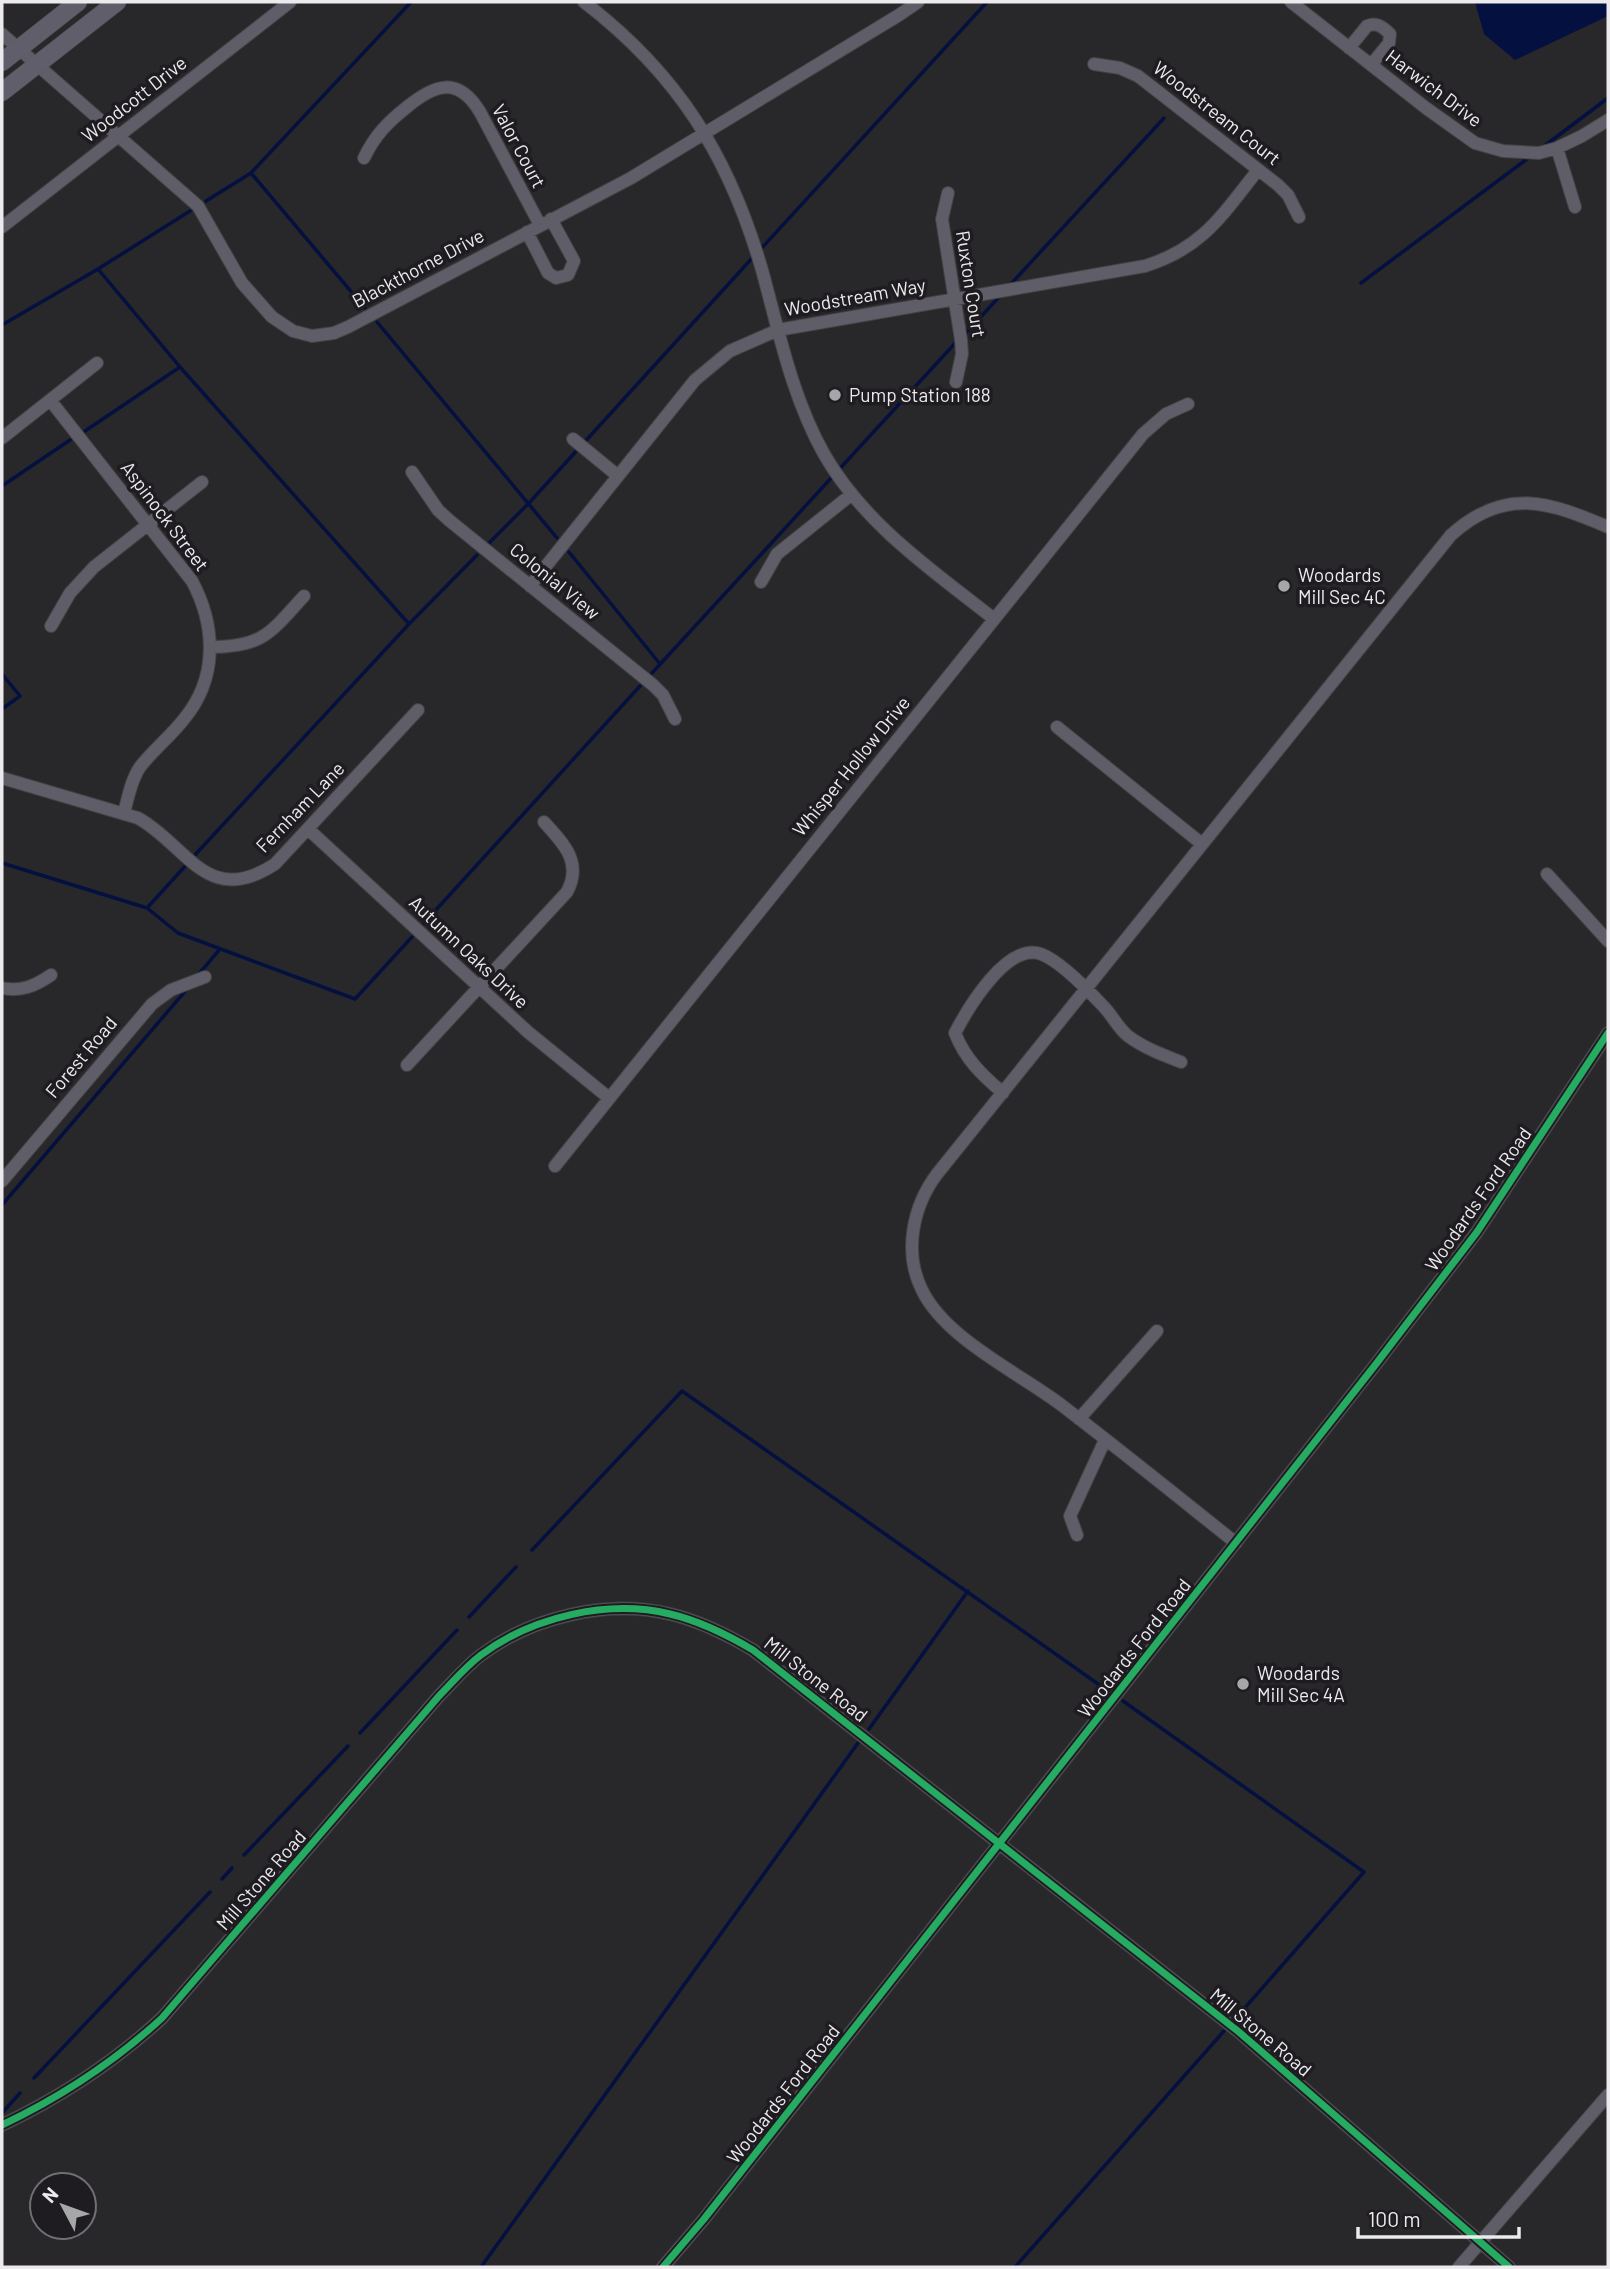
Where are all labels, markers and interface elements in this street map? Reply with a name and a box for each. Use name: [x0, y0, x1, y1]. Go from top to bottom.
street label: Harwich Drive: [1382, 44, 1487, 131]
street label: Woodcott Drive: [77, 50, 191, 147]
street label: Woodstream Court: [1149, 56, 1286, 169]
street label: Valor Court: [488, 100, 551, 192]
street label: Blackthorne Drive: [348, 223, 488, 312]
street label: Ruxton Court: [952, 229, 991, 339]
street label: Woodstream Way: [782, 273, 928, 320]
place label: Pump Station 188: [849, 383, 991, 406]
marker: Pump Station 188: [827, 387, 843, 403]
street label: Aspinock Street: [117, 456, 214, 575]
street label: Colonial View: [506, 537, 605, 624]
place label: Woodards Mill Sec 4C: [1298, 563, 1386, 608]
marker: Woodards Mill Sec 4C: [1276, 578, 1292, 594]
street label: Whisper Hollow Drive: [787, 691, 914, 840]
street label: Fernham Lane: [251, 756, 349, 857]
street label: Autumn Oaks Drive: [405, 890, 534, 1013]
street label: Forest Road: [40, 1011, 121, 1102]
street label: Woodards Ford Road: [1419, 1122, 1536, 1275]
street label: Woodards Ford Road: [1072, 1574, 1195, 1722]
street label: Mill Stone Road: [760, 1631, 873, 1726]
place label: Woodards Mill Sec 4A: [1257, 1661, 1345, 1706]
marker: Woodards Mill Sec 4A: [1235, 1676, 1251, 1692]
street label: Mill Stone Road: [211, 1825, 310, 1934]
street label: Mill Stone Road: [1206, 1983, 1317, 2081]
street label: Woodards Ford Road: [721, 2020, 844, 2168]
north arrow: [28, 2171, 98, 2241]
text: N: [37, 2182, 63, 2207]
scale bar: [1358, 2196, 1519, 2240]
text: 100 m: [1368, 2206, 1421, 2231]

